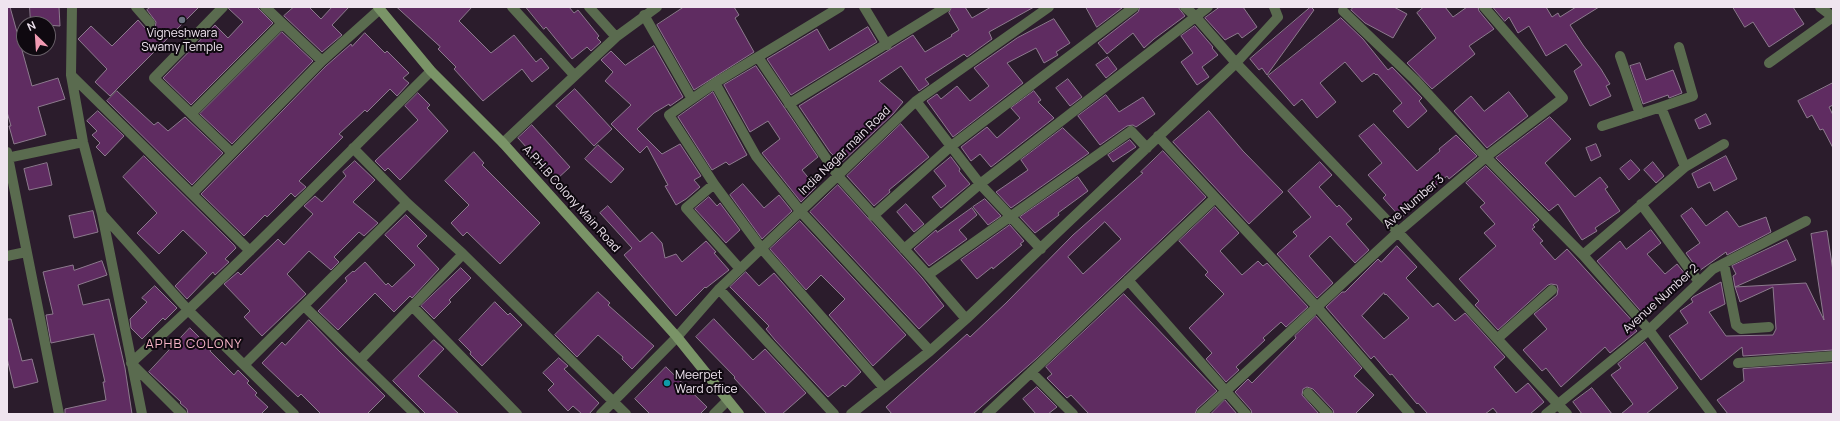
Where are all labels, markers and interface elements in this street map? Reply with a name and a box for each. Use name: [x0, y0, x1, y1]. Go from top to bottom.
marker: Vigneshwara Swamy Temple: [177, 15, 187, 25]
north arrow: [16, 16, 56, 56]
text: N: [24, 17, 38, 34]
place label: Vigneshwara Swamy Temple: [141, 27, 223, 55]
street label: India Nagar main Road: [796, 103, 894, 199]
street label: A.P.H.B Colony Main Road: [519, 143, 623, 255]
street label: Ave Number 3: [1381, 172, 1447, 232]
street label: Avenue Number 2: [1620, 261, 1702, 337]
district label: APHB COLONY: [145, 336, 243, 352]
place label: Meerpet Ward office: [675, 369, 738, 397]
marker: Meerpet Ward office: [662, 378, 672, 388]

